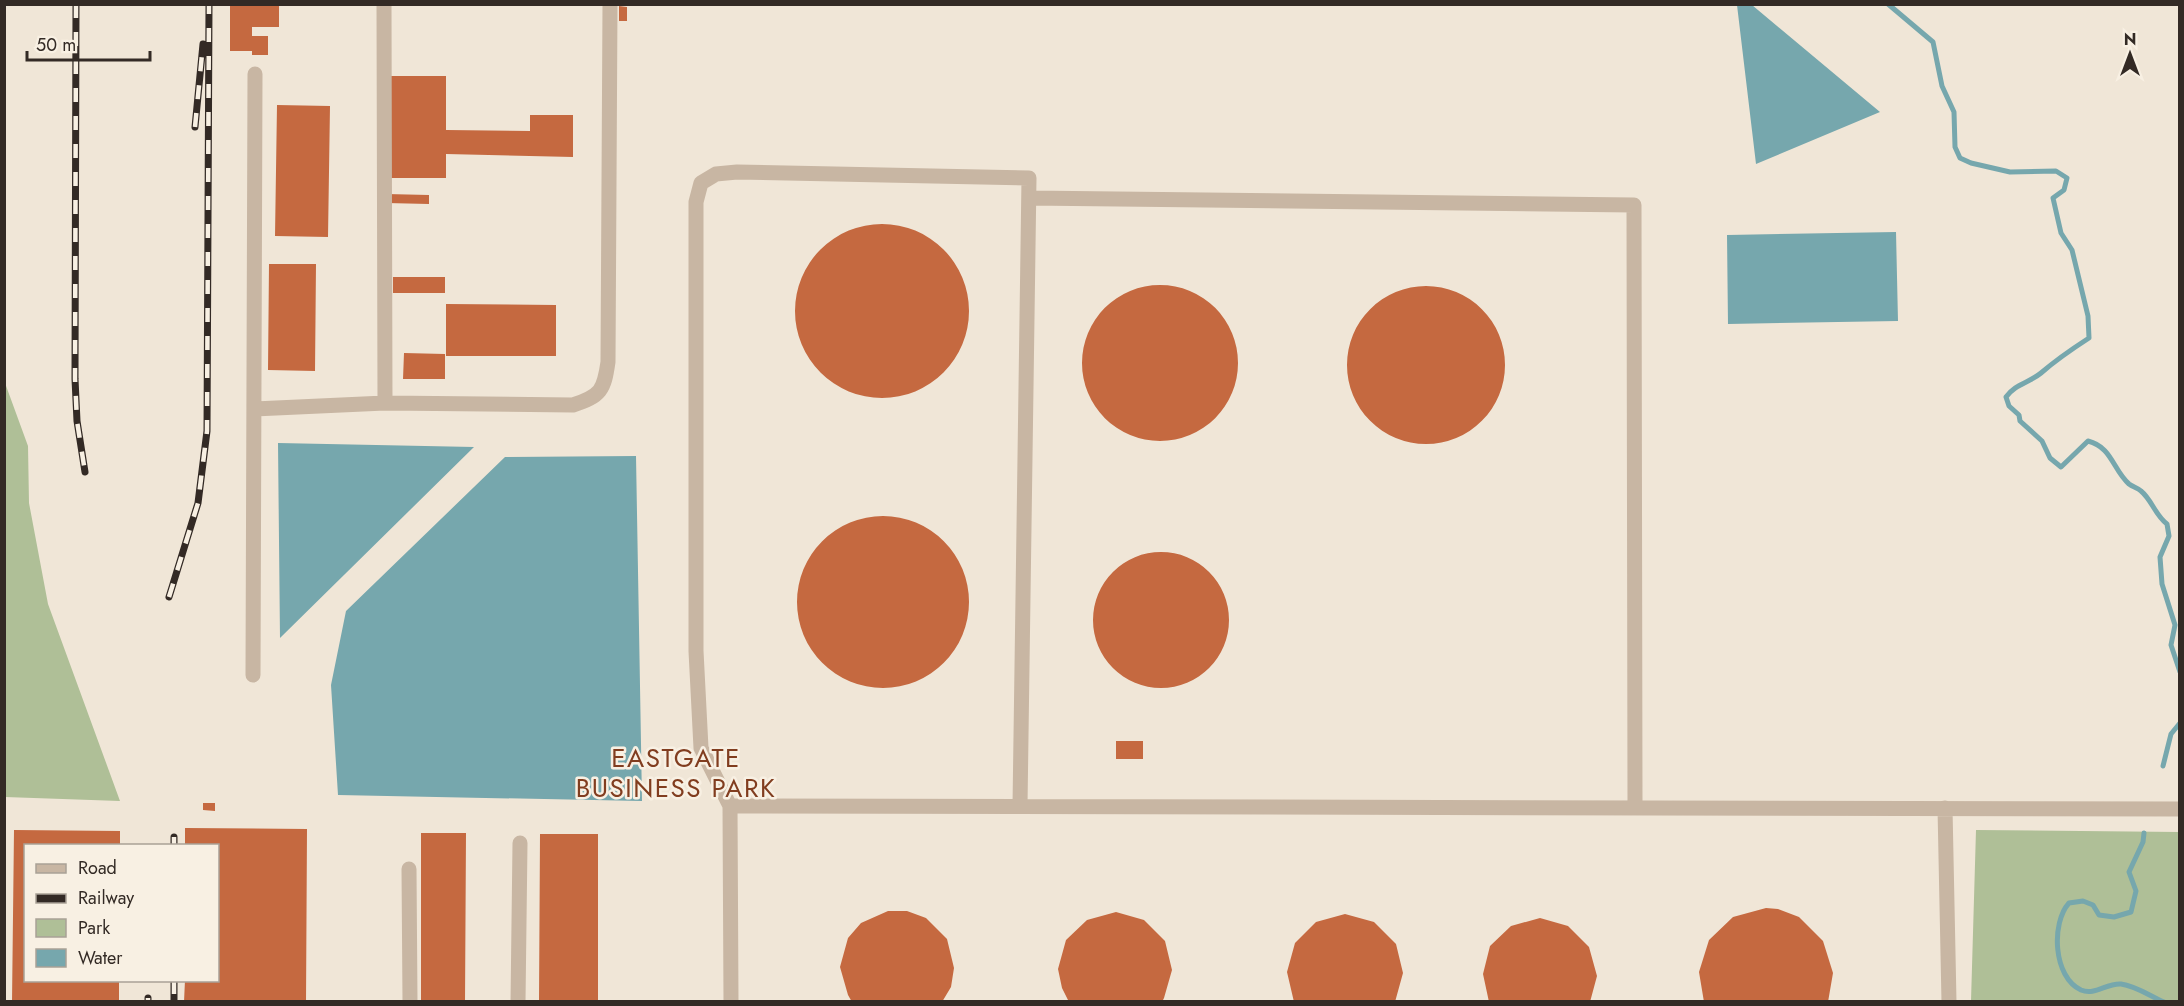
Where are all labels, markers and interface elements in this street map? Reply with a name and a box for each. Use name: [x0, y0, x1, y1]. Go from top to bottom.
scale bar: [27, 24, 150, 62]
north arrow: [2100, 24, 2160, 84]
text: N: [2124, 28, 2136, 51]
text: 50 m: [36, 32, 76, 58]
district label: EASTGATE BUSINESS PARK: [576, 739, 776, 807]
legend: [24, 844, 219, 982]
text: Road: [78, 855, 117, 881]
text: Railway: [78, 885, 134, 911]
text: Park: [78, 915, 110, 941]
text: Water: [78, 945, 123, 971]

